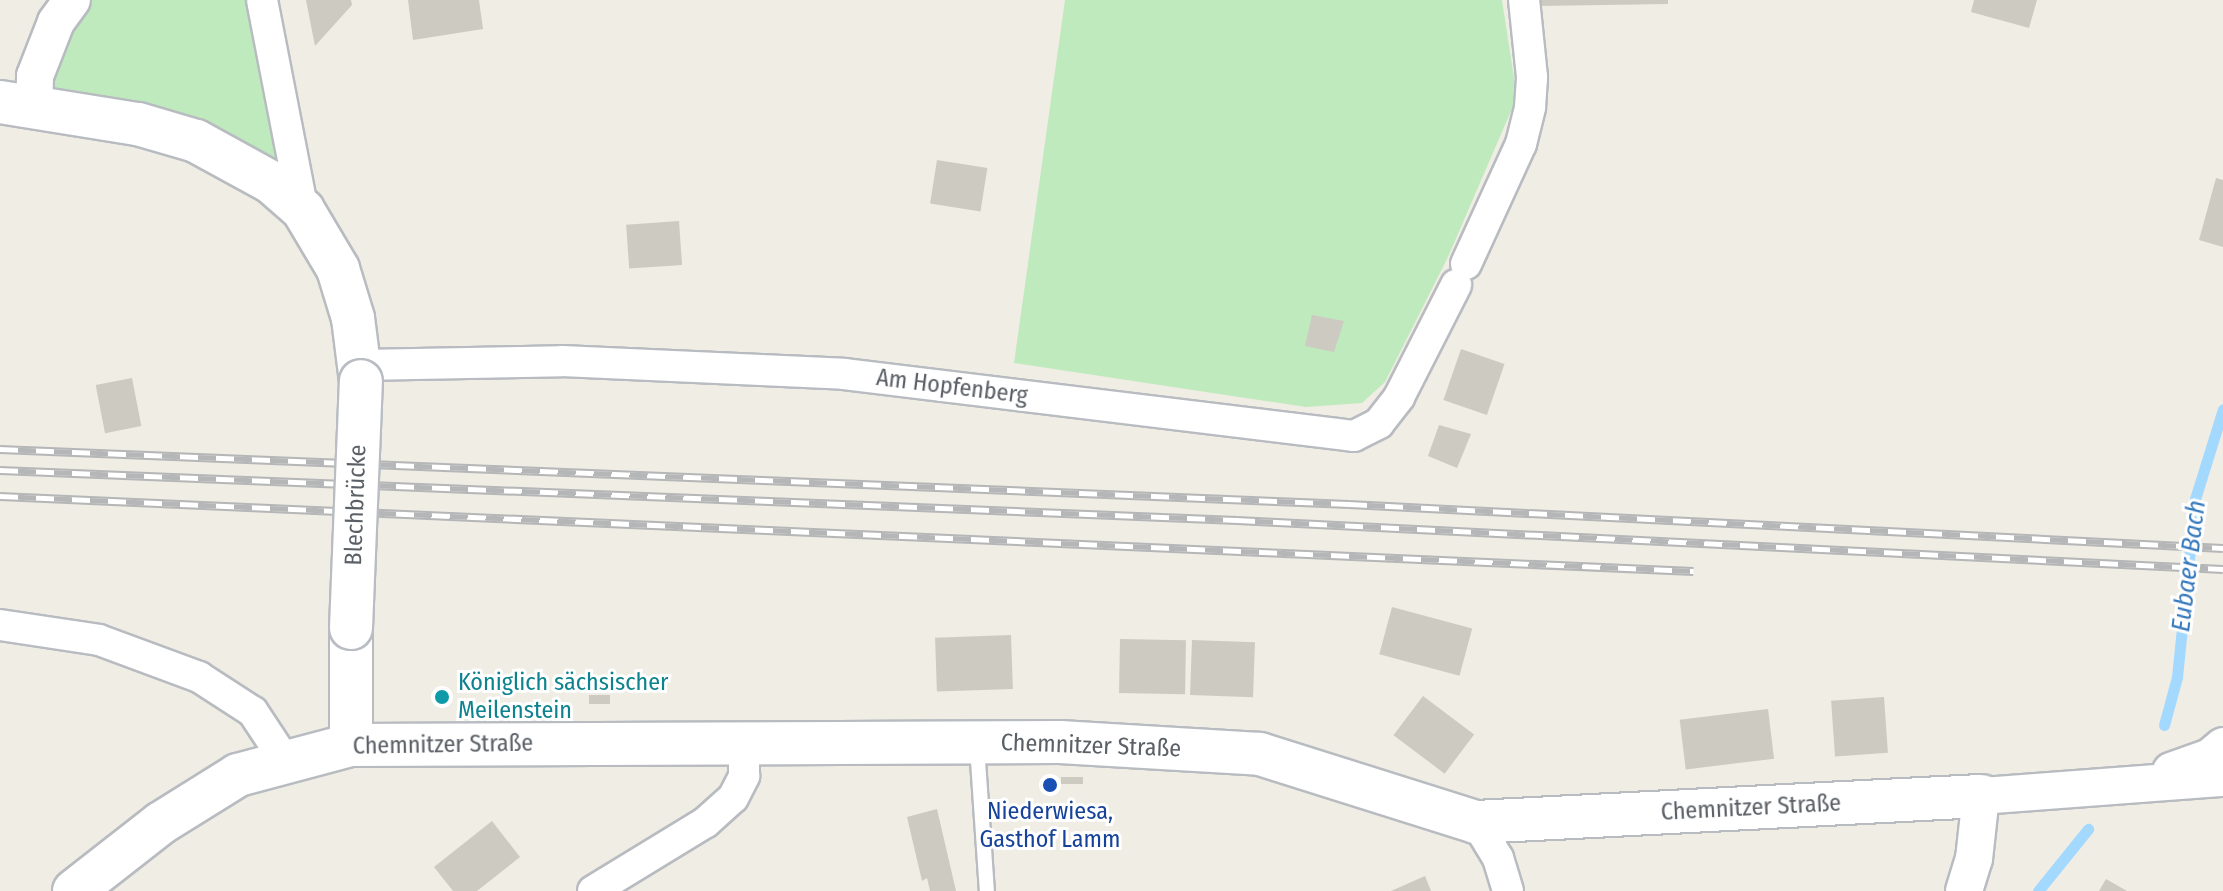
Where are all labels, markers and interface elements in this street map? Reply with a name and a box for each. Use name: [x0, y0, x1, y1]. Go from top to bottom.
street label: Am Hopfenberg: [875, 363, 1029, 411]
street label: Blechbrücke: [339, 444, 373, 566]
water label: Eubaer Bach: [2165, 498, 2213, 634]
place label: Königlich sächsischer Meilenstein: [458, 669, 668, 725]
marker: Königlich sächsischer Meilenstein: [433, 688, 451, 706]
street label: Chemnitzer Straße: [1000, 728, 1182, 764]
street label: Chemnitzer Straße: [353, 729, 533, 761]
marker: Niederwiesa, Gasthof Lamm: [1041, 776, 1059, 794]
street label: Chemnitzer Straße: [1660, 789, 1842, 827]
place label: Niederwiesa, Gasthof Lamm: [980, 798, 1120, 854]

